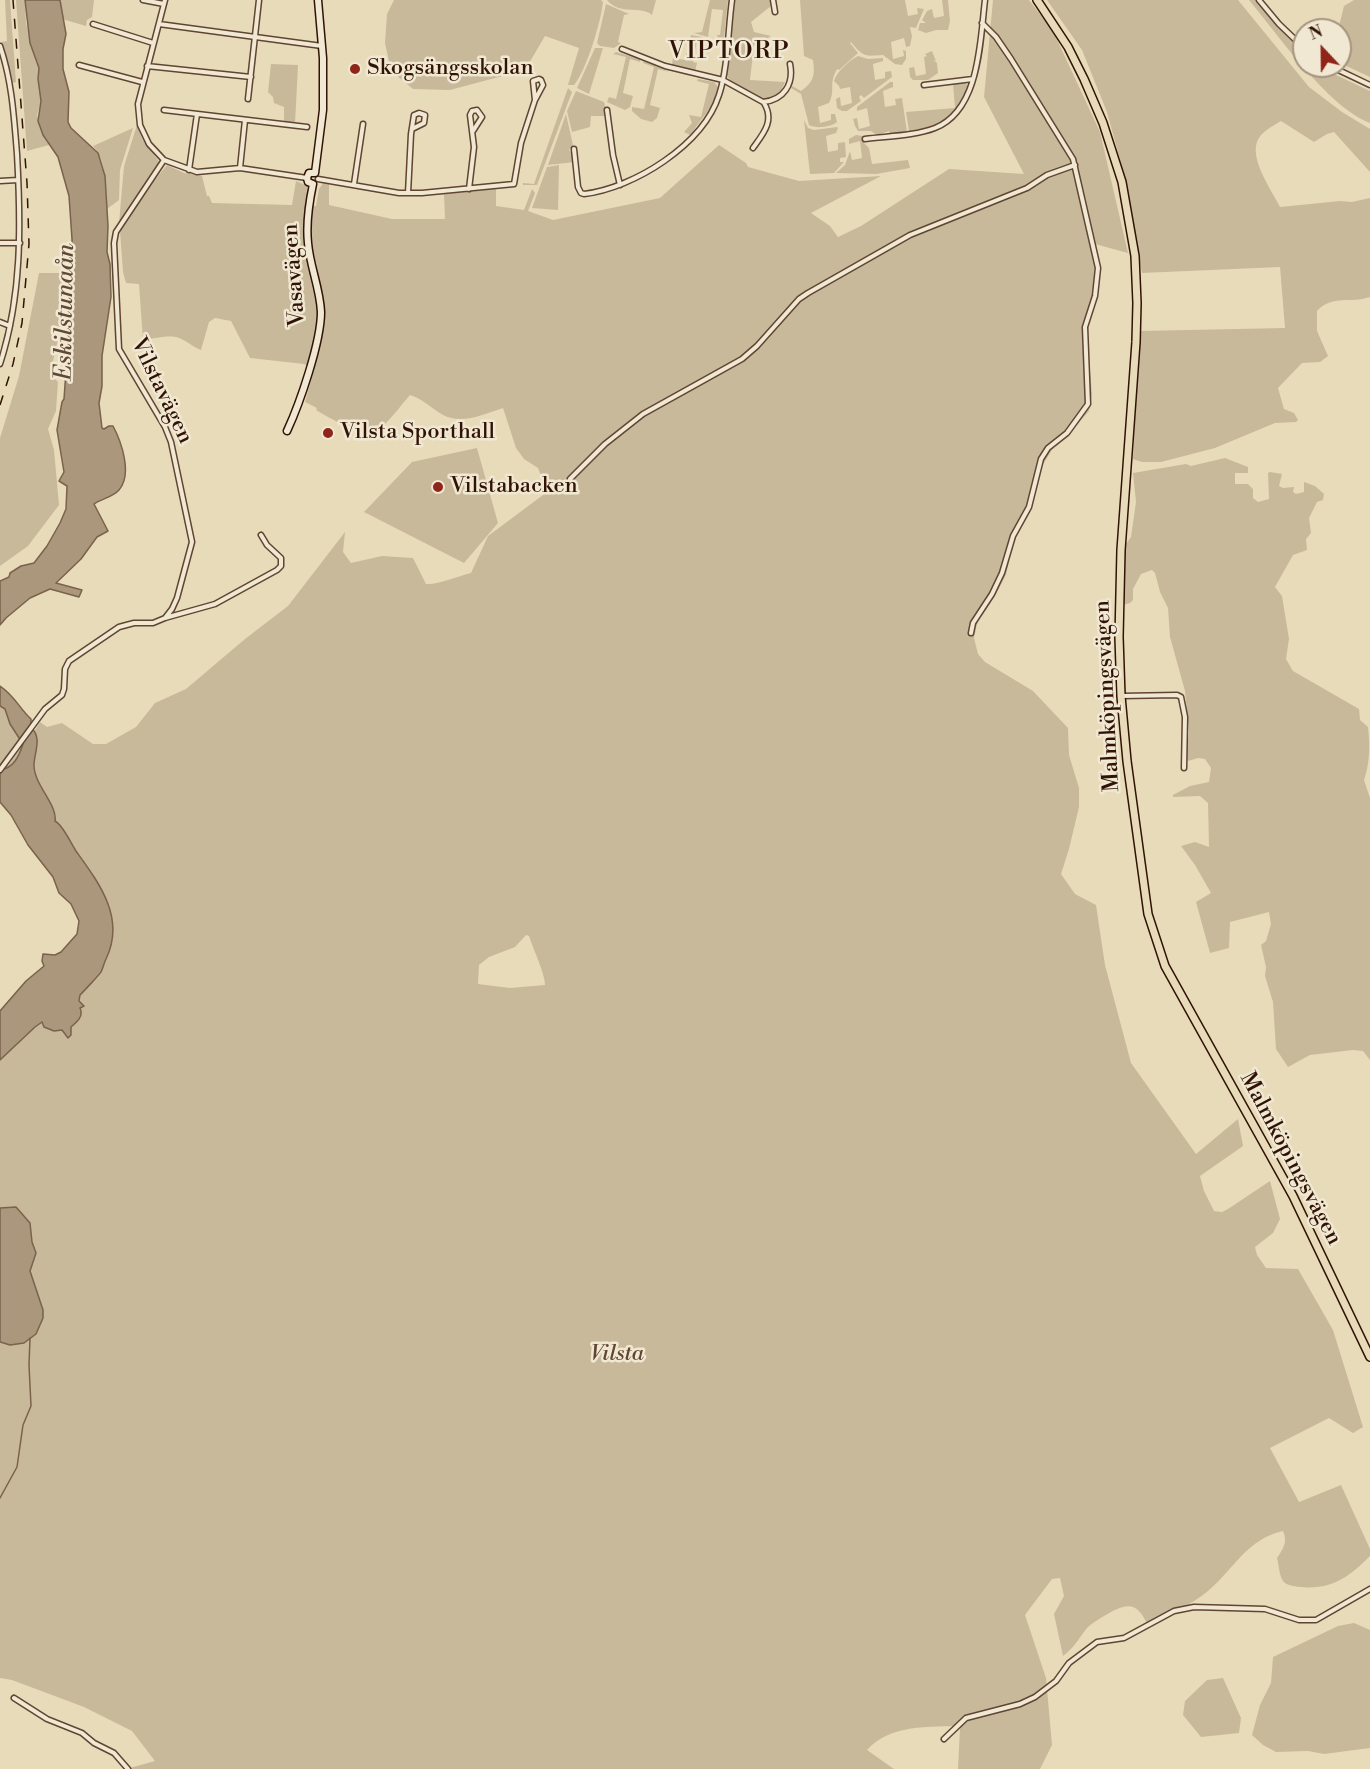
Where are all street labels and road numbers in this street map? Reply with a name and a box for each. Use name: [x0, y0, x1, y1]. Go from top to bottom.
street label: Vasavägen: [278, 223, 312, 327]
street label: Vilstavägen: [124, 334, 198, 448]
street label: Malmköpingsvägen: [1090, 600, 1126, 792]
street label: Malmköpingsvägen: [1233, 1068, 1347, 1250]

